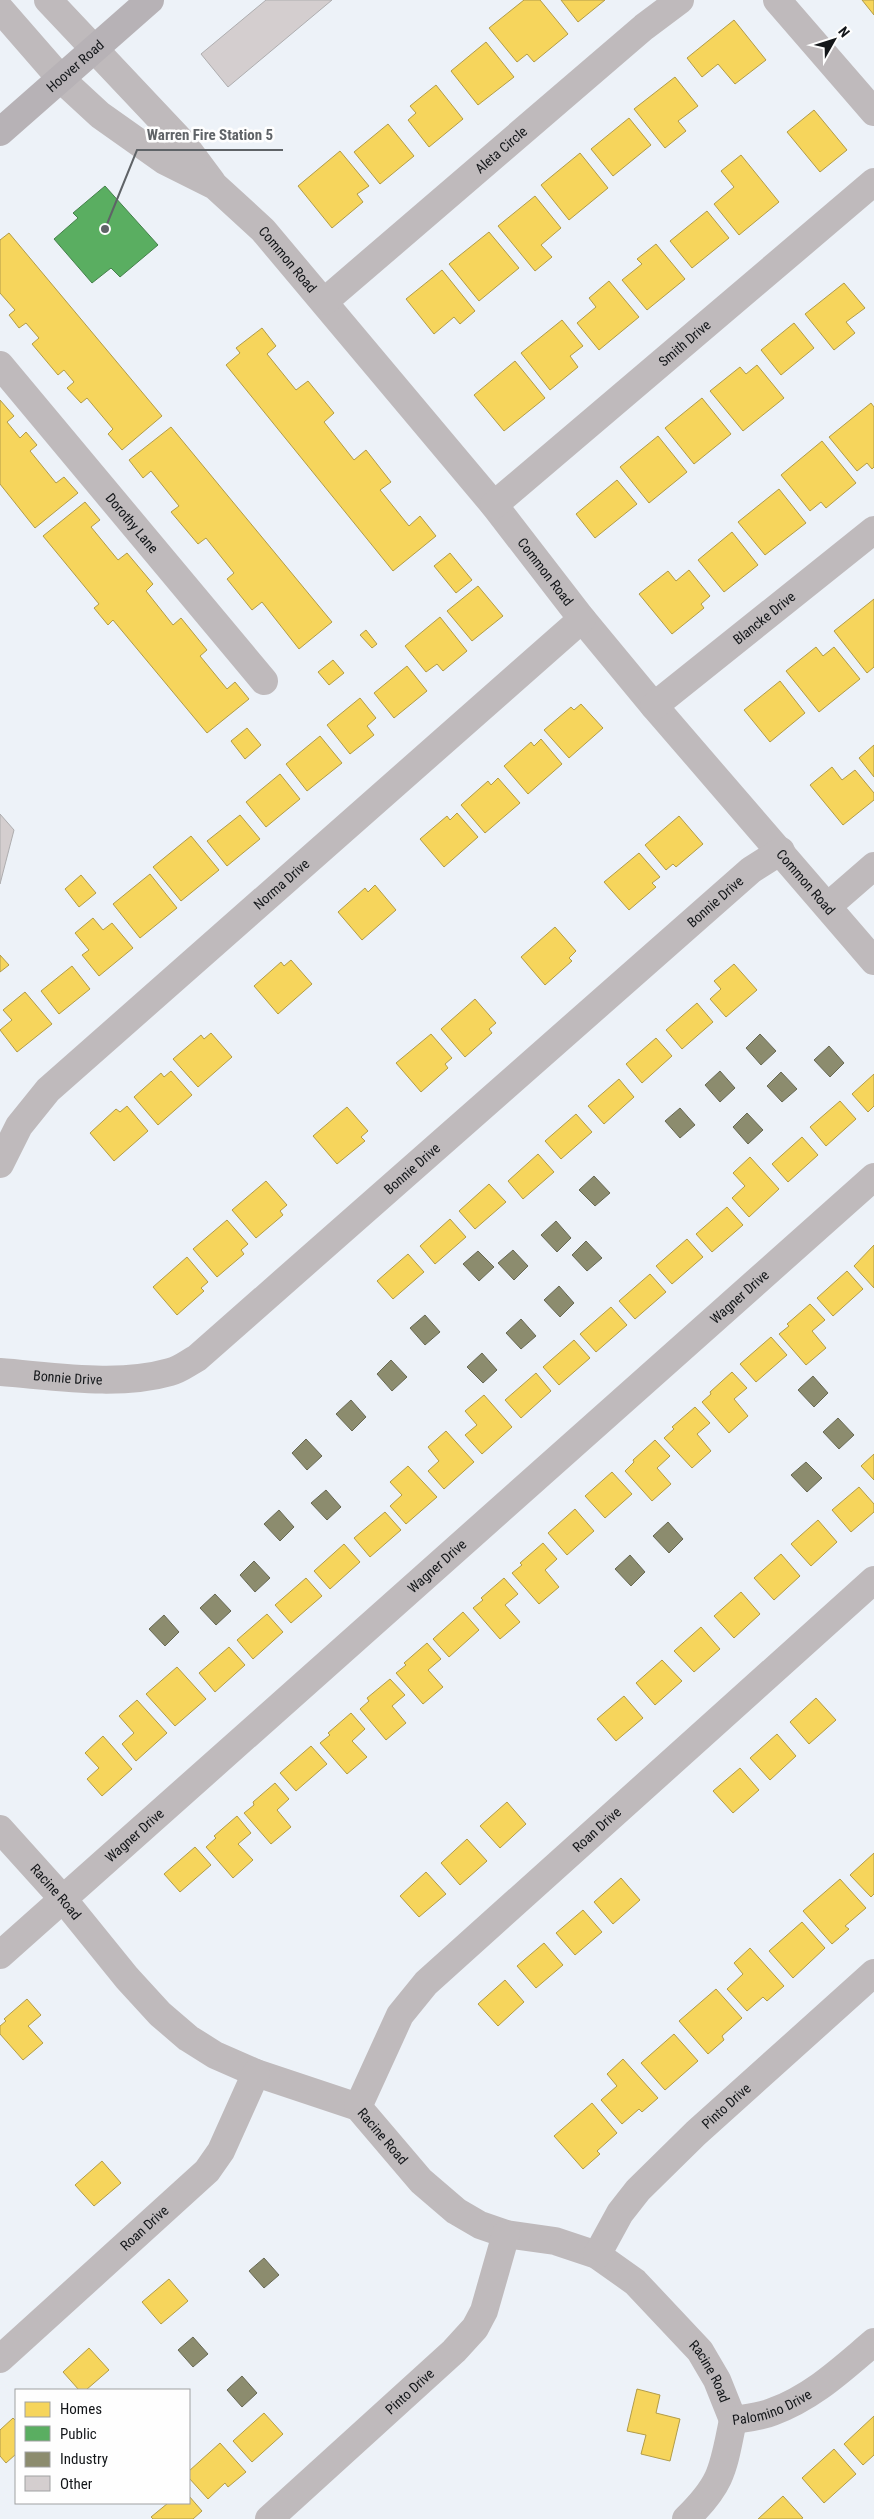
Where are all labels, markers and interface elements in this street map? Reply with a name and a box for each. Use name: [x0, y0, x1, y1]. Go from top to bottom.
north arrow: [809, 15, 859, 65]
text: N: [835, 23, 853, 40]
street label: Hoover Road: [43, 37, 107, 95]
callout: Warren Fire Station 5: [137, 120, 283, 150]
street label: Aleta Circle: [472, 123, 531, 177]
text: Warren Fire Station 5: [147, 126, 273, 144]
street label: Common Road: [255, 223, 320, 296]
street label: Smith Drive: [655, 316, 714, 370]
street label: Dorothy Lane: [103, 490, 162, 557]
street label: Common Road: [514, 535, 577, 609]
street label: Blancke Drive: [730, 588, 799, 648]
street label: Common Road: [773, 846, 838, 918]
street label: Norma Drive: [251, 855, 313, 913]
street label: Bonnie Drive: [684, 872, 747, 930]
street label: Bonnie Drive: [381, 1139, 444, 1197]
street label: Wagner Drive: [707, 1266, 772, 1327]
street label: Bonnie Drive: [32, 1367, 103, 1388]
street label: Wagner Drive: [404, 1536, 470, 1596]
street label: Roan Drive: [569, 1803, 624, 1855]
street label: Wagner Drive: [102, 1805, 167, 1866]
street label: Racine Road: [27, 1861, 84, 1923]
street label: Pinto Drive: [699, 2080, 754, 2132]
street label: Racine Road: [354, 2105, 411, 2167]
street label: Roan Drive: [117, 2202, 172, 2254]
street label: Racine Road: [686, 2337, 733, 2404]
street label: Pinto Drive: [382, 2365, 438, 2417]
street label: Palomino Drive: [731, 2386, 815, 2428]
legend: [15, 2389, 190, 2504]
text: Homes: [60, 2400, 102, 2418]
text: Public: [60, 2425, 97, 2443]
text: Industry: [60, 2450, 108, 2468]
text: Other: [60, 2475, 93, 2493]

